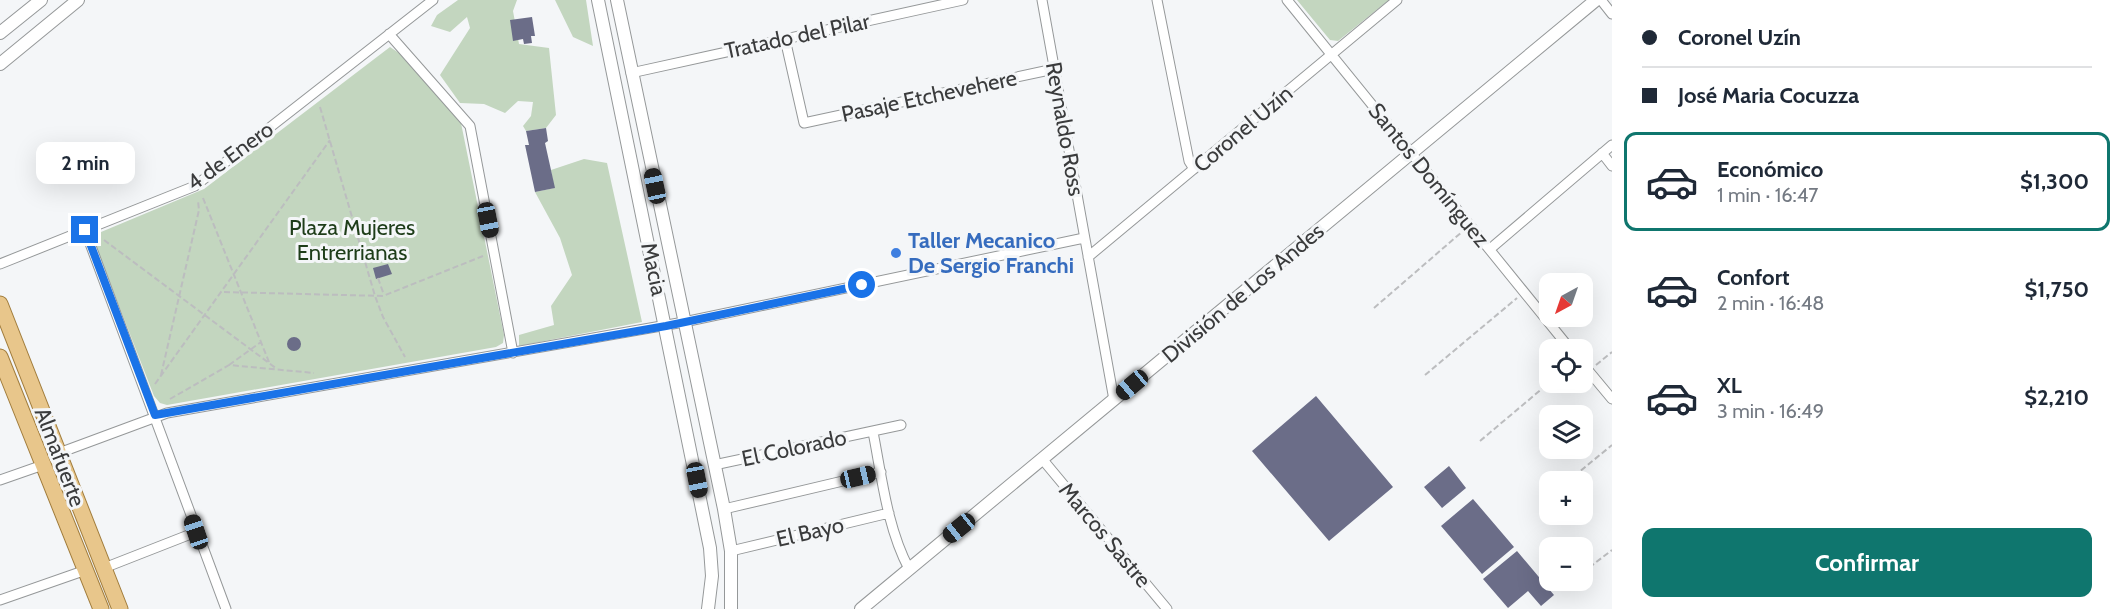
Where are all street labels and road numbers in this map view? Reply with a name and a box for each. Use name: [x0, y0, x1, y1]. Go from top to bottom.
street label: Tratado del Pilar: [722, 7, 872, 65]
street label: Reynaldo Ross: [1040, 60, 1090, 198]
street label: Pasaje Etchevehere: [839, 64, 1019, 128]
street label: Coronel Uzín: [1188, 80, 1298, 178]
street label: Santos Domínguez: [1363, 98, 1495, 252]
street label: 4 de Enero: [181, 116, 279, 196]
street label: División de Los Andes: [1157, 217, 1329, 369]
street label: Macia: [635, 240, 673, 298]
street label: Almafuerte: [29, 404, 91, 510]
street label: El Colorado: [739, 424, 849, 472]
street label: Marcos Sastre: [1053, 477, 1157, 593]
street label: El Bayo: [774, 511, 846, 553]

